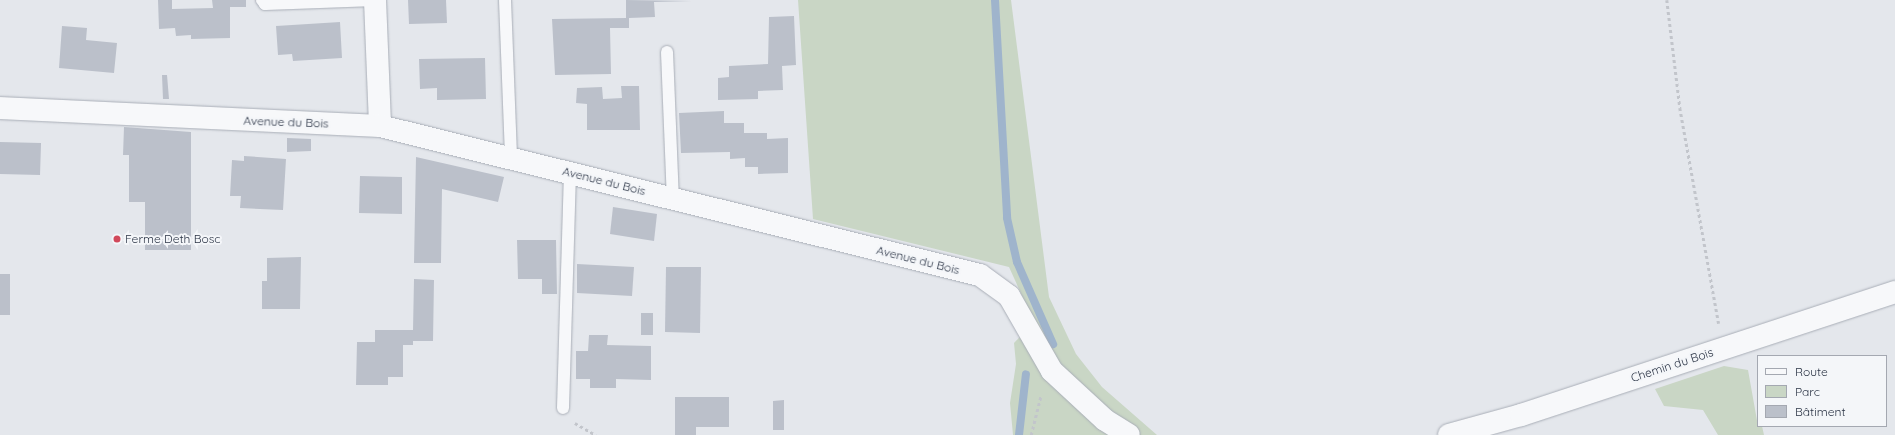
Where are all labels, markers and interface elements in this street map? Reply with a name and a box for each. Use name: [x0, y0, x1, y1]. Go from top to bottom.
street label: Avenue du Bois: [243, 113, 329, 131]
street label: Avenue du Bois: [561, 164, 647, 198]
place label: Ferme Deth Bosc: [125, 232, 221, 246]
marker: Ferme Deth Bosc: [112, 234, 122, 244]
street label: Avenue du Bois: [875, 243, 961, 277]
street label: Chemin du Bois: [1629, 345, 1715, 385]
legend: [1757, 355, 1887, 427]
text: Route: [1795, 364, 1828, 379]
text: Parc: [1795, 384, 1820, 399]
text: Bâtiment: [1795, 404, 1845, 419]

